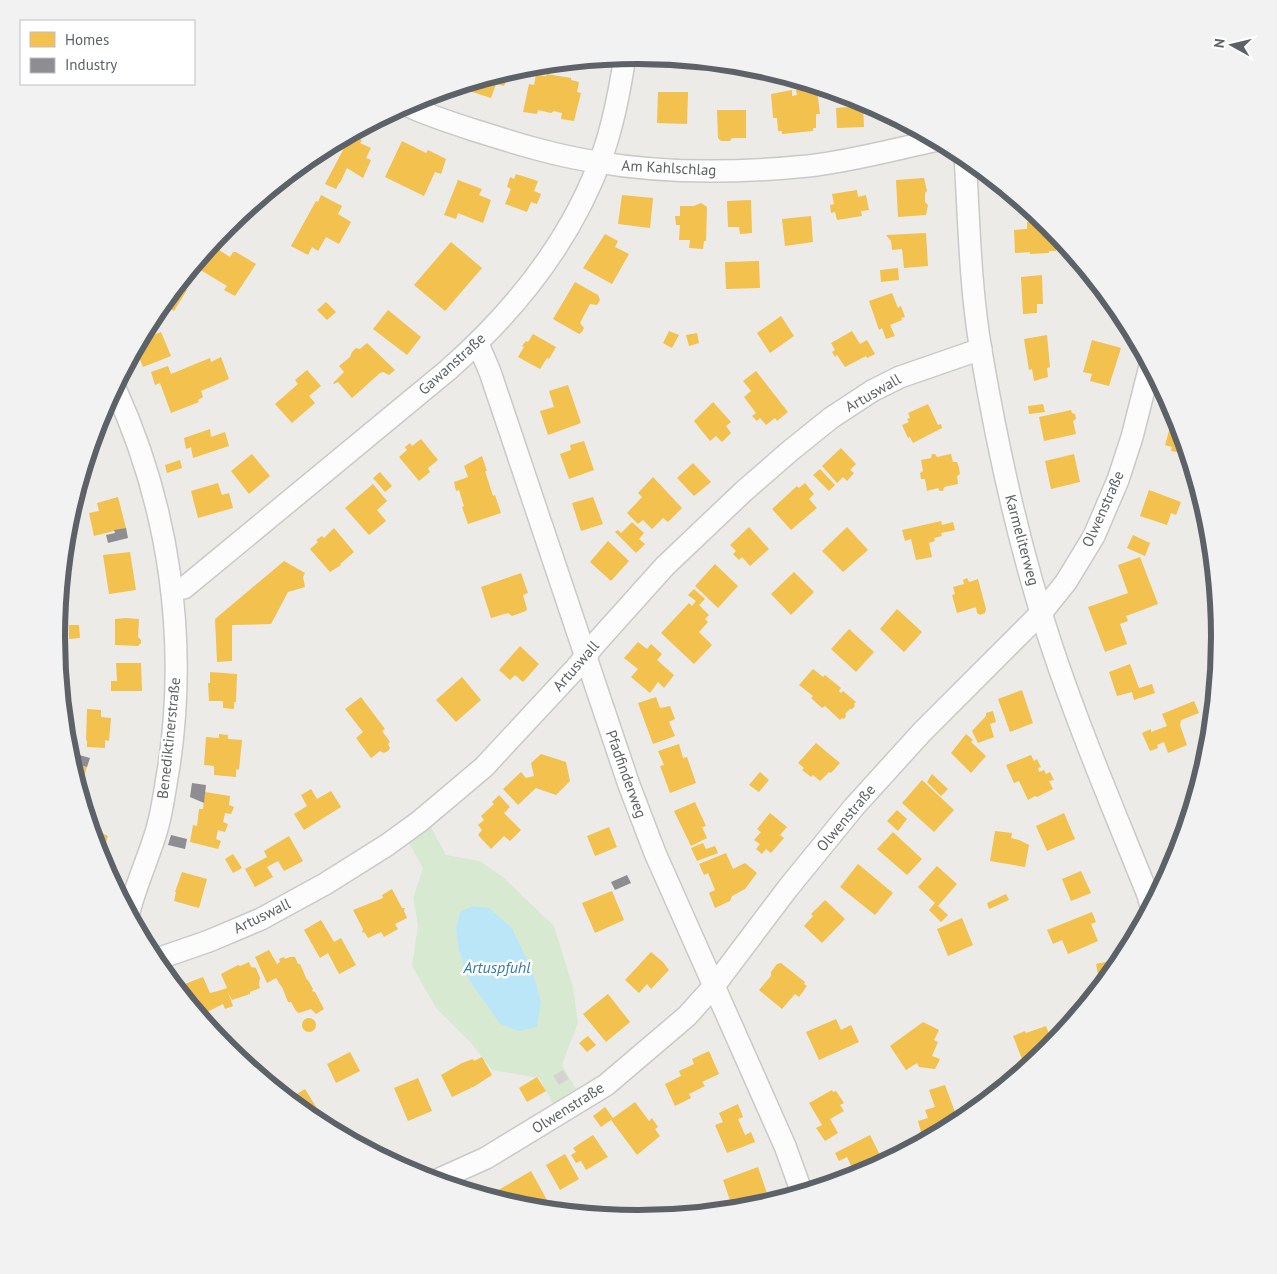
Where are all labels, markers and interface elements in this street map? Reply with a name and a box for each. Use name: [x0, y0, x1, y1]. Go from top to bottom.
legend: [20, 20, 195, 85]
north arrow: [1207, 20, 1257, 70]
text: Homes: [65, 30, 109, 49]
text: N: [1210, 37, 1229, 49]
text: Industry: [65, 55, 117, 74]
street label: Am Kahlschlag: [621, 156, 717, 179]
street label: Gawanstraße: [414, 329, 489, 399]
street label: Artuswall: [842, 369, 904, 416]
street label: Olwenstraße: [1077, 468, 1128, 550]
street label: Karmeliterweg: [1001, 492, 1044, 587]
street label: Artuswall: [548, 636, 603, 695]
street label: Benediktinerstraße: [153, 676, 184, 800]
street label: Pfadfinderweg: [602, 727, 651, 820]
street label: Olwenstraße: [812, 780, 879, 855]
street label: Artuswall: [230, 893, 294, 937]
water label: Artuspfuhl: [462, 957, 531, 977]
street label: Olwenstraße: [528, 1078, 607, 1137]

